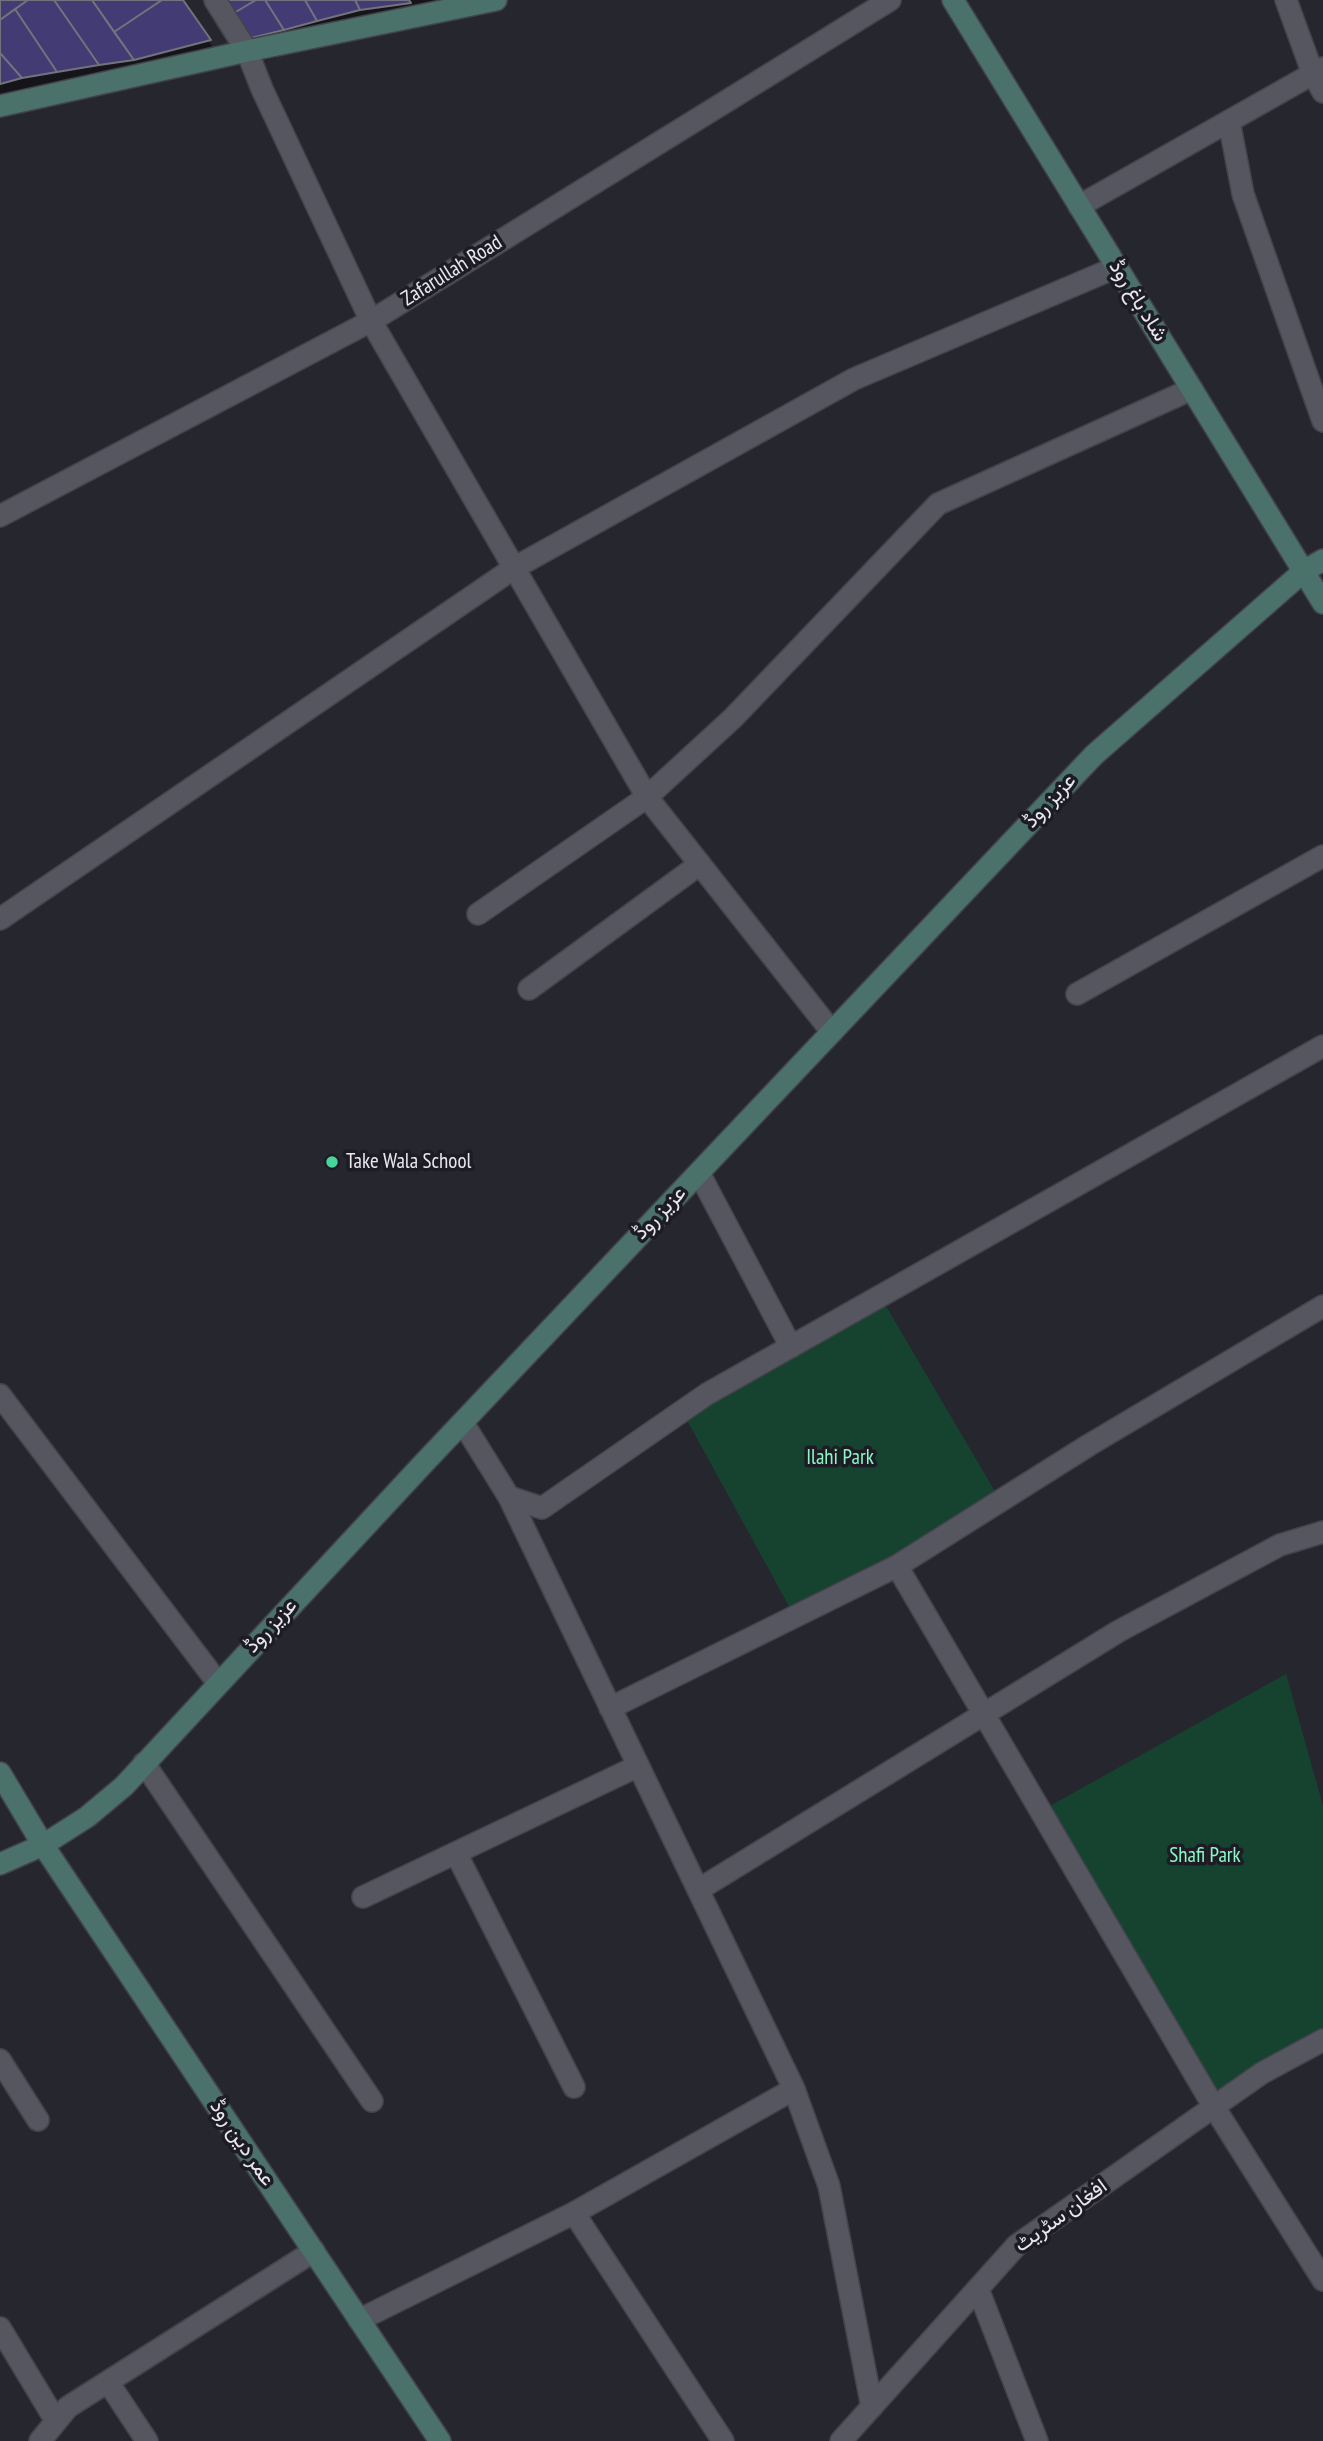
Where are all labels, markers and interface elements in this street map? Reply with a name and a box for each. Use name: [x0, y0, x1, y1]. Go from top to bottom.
street label: Zafarullah Road: [397, 230, 507, 312]
street label: شاد باغ روڈ: [1103, 256, 1173, 346]
street label: عزیز روڈ: [1019, 769, 1081, 833]
place label: Take Wala School: [346, 1149, 471, 1175]
marker: Take Wala School: [324, 1154, 340, 1170]
street label: عزیز روڈ: [628, 1181, 692, 1245]
park label: Ilahi Park: [806, 1445, 874, 1471]
street label: عزیز روڈ: [240, 1594, 302, 1658]
park label: Shafi Park: [1169, 1843, 1241, 1869]
street label: عمر دین روڈ: [204, 2095, 280, 2191]
street label: افغان سٹریٹ: [1010, 2174, 1112, 2258]

